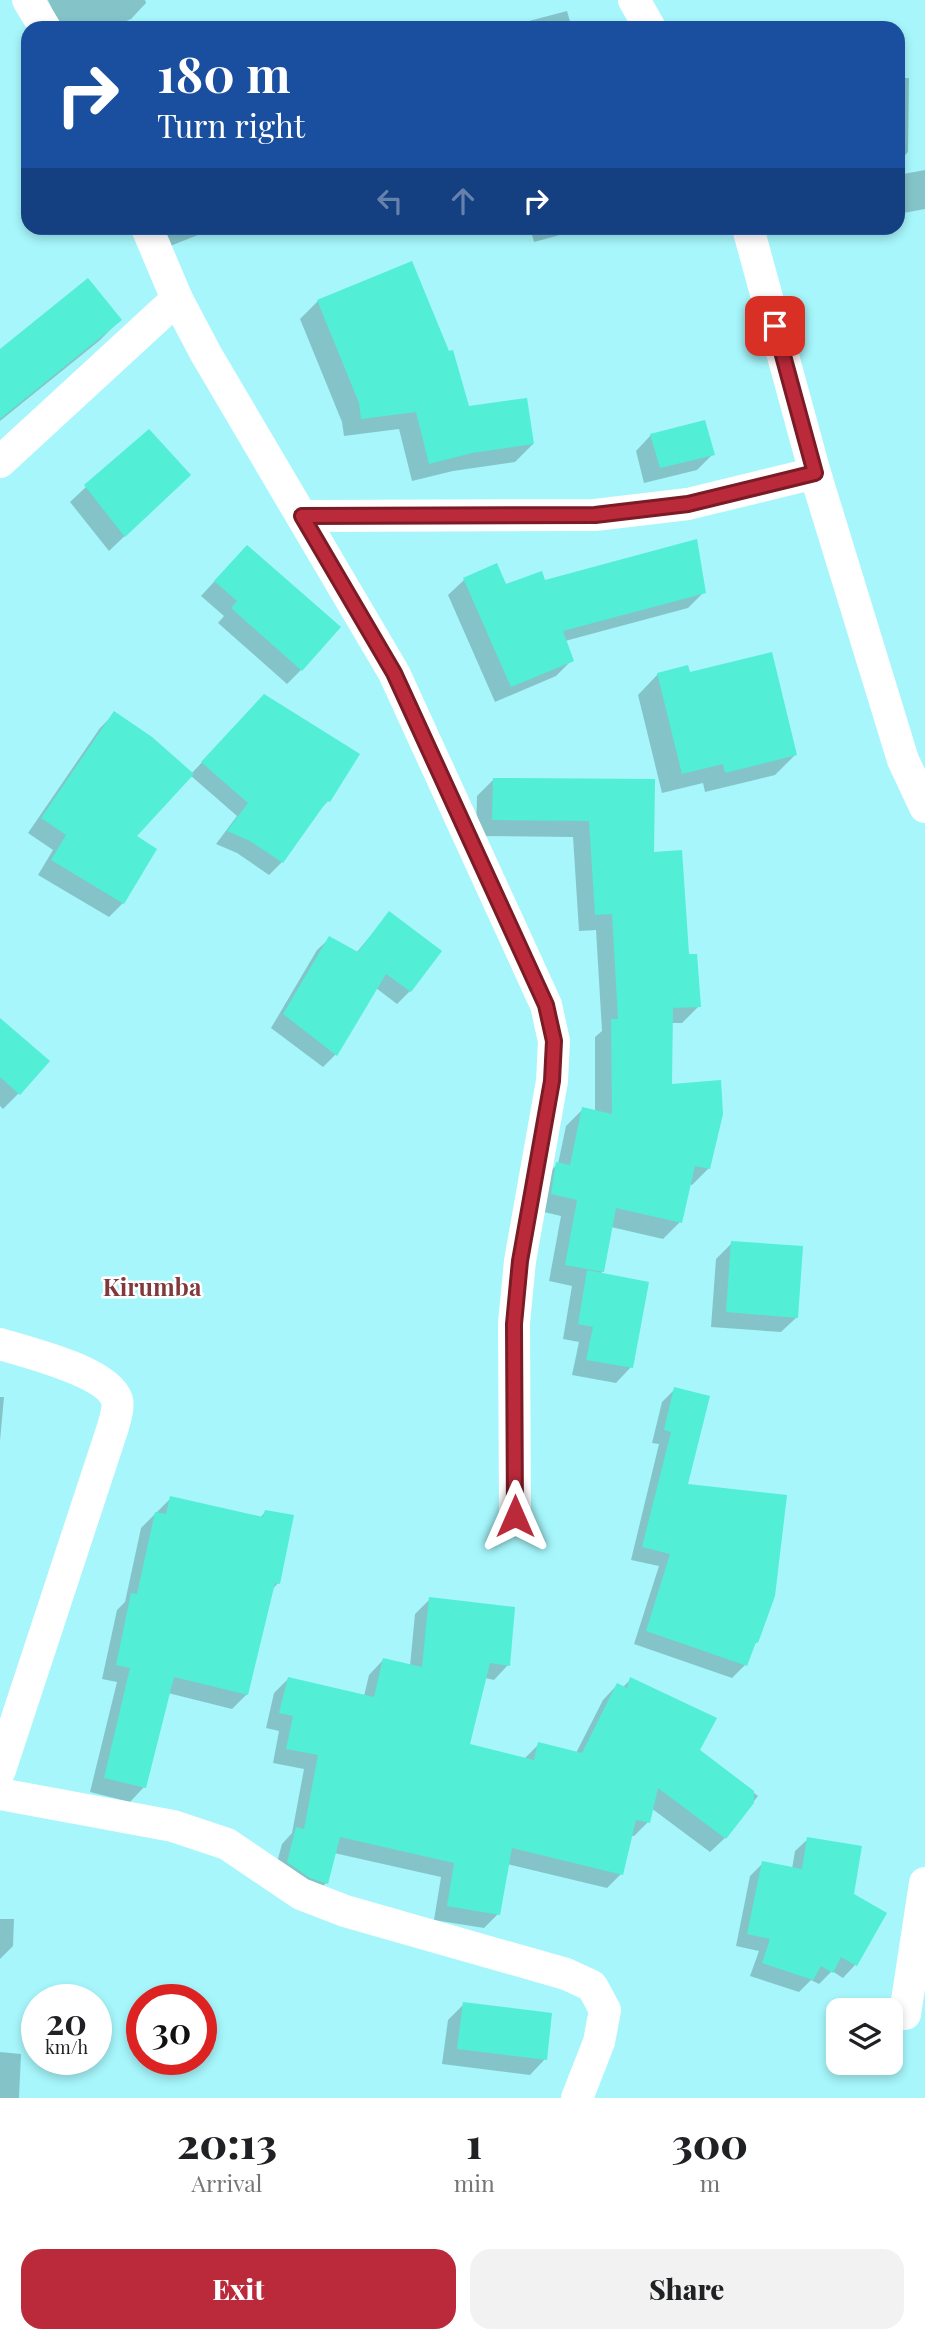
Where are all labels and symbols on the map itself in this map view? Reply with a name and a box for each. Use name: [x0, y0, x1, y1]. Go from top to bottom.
pin: [745, 296, 805, 356]
district label: Kirumba: [103, 1270, 202, 1302]
position arrow: [478, 1479, 552, 1553]
speed limit sign: 30: [126, 1984, 217, 2075]

